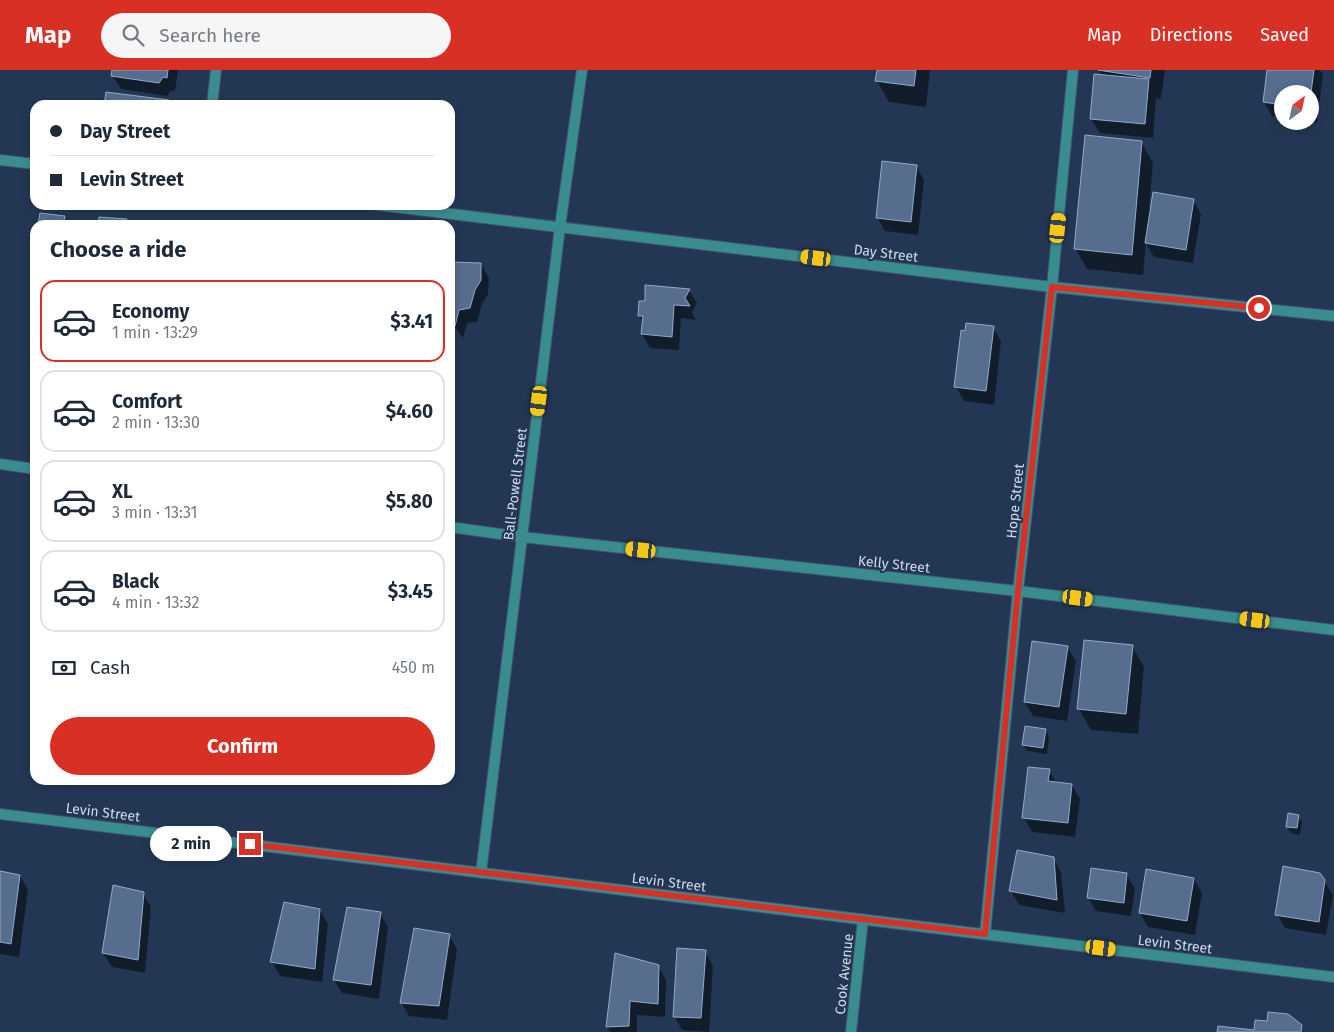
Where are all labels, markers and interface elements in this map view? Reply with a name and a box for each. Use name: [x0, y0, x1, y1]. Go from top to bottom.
search box: [101, 13, 451, 58]
text: Map: [25, 21, 71, 49]
icon: search: [119, 21, 147, 49]
text: Search here: [159, 24, 261, 47]
text: Map: [1087, 24, 1122, 46]
text: Directions: [1150, 24, 1232, 46]
text: Saved: [1260, 24, 1309, 46]
north arrow: [1274, 85, 1319, 130]
map controls: [1274, 85, 1319, 130]
text: Day Street: [80, 120, 170, 143]
text: Levin Street: [80, 168, 184, 191]
car: [1048, 212, 1067, 244]
text: Choose a ride: [50, 236, 186, 263]
street label: Day Street: [853, 241, 920, 266]
car: [800, 249, 831, 267]
route start: [1248, 297, 1270, 319]
icon: car: [52, 299, 97, 344]
text: Economy: [112, 300, 189, 323]
text: $3.41: [390, 310, 433, 333]
text: 1 min · 13:29: [112, 323, 198, 342]
car: [529, 385, 548, 417]
icon: car: [52, 389, 97, 434]
text: Comfort: [112, 390, 182, 413]
text: $4.60: [386, 400, 433, 423]
text: 2 min · 13:30: [112, 413, 200, 432]
street label: Ball-Powell Street: [500, 426, 531, 541]
street label: Hope Street: [1003, 462, 1028, 539]
icon: car: [52, 479, 97, 524]
text: XL: [112, 480, 133, 503]
text: $5.80: [386, 490, 433, 513]
text: 3 min · 13:31: [112, 503, 198, 522]
car: [625, 541, 656, 559]
street label: Kelly Street: [857, 552, 932, 577]
icon: car: [52, 569, 97, 614]
text: Black: [112, 570, 159, 593]
text: $3.45: [388, 580, 433, 603]
car: [1062, 589, 1093, 607]
text: 4 min · 13:32: [112, 593, 199, 612]
car: [1239, 611, 1270, 629]
icon: cash: [50, 654, 78, 682]
text: Cash: [90, 656, 131, 679]
text: 450 m: [392, 658, 435, 677]
button: Confirm: [50, 717, 435, 775]
street label: Levin Street: [65, 799, 142, 826]
callout: 2 min: [150, 826, 232, 862]
route end: [239, 833, 261, 855]
text: 2 min: [171, 834, 211, 853]
street label: Levin Street: [631, 869, 708, 896]
street label: Levin Street: [1137, 931, 1214, 958]
street label: Cook Avenue: [832, 933, 857, 1015]
car: [1085, 939, 1116, 957]

